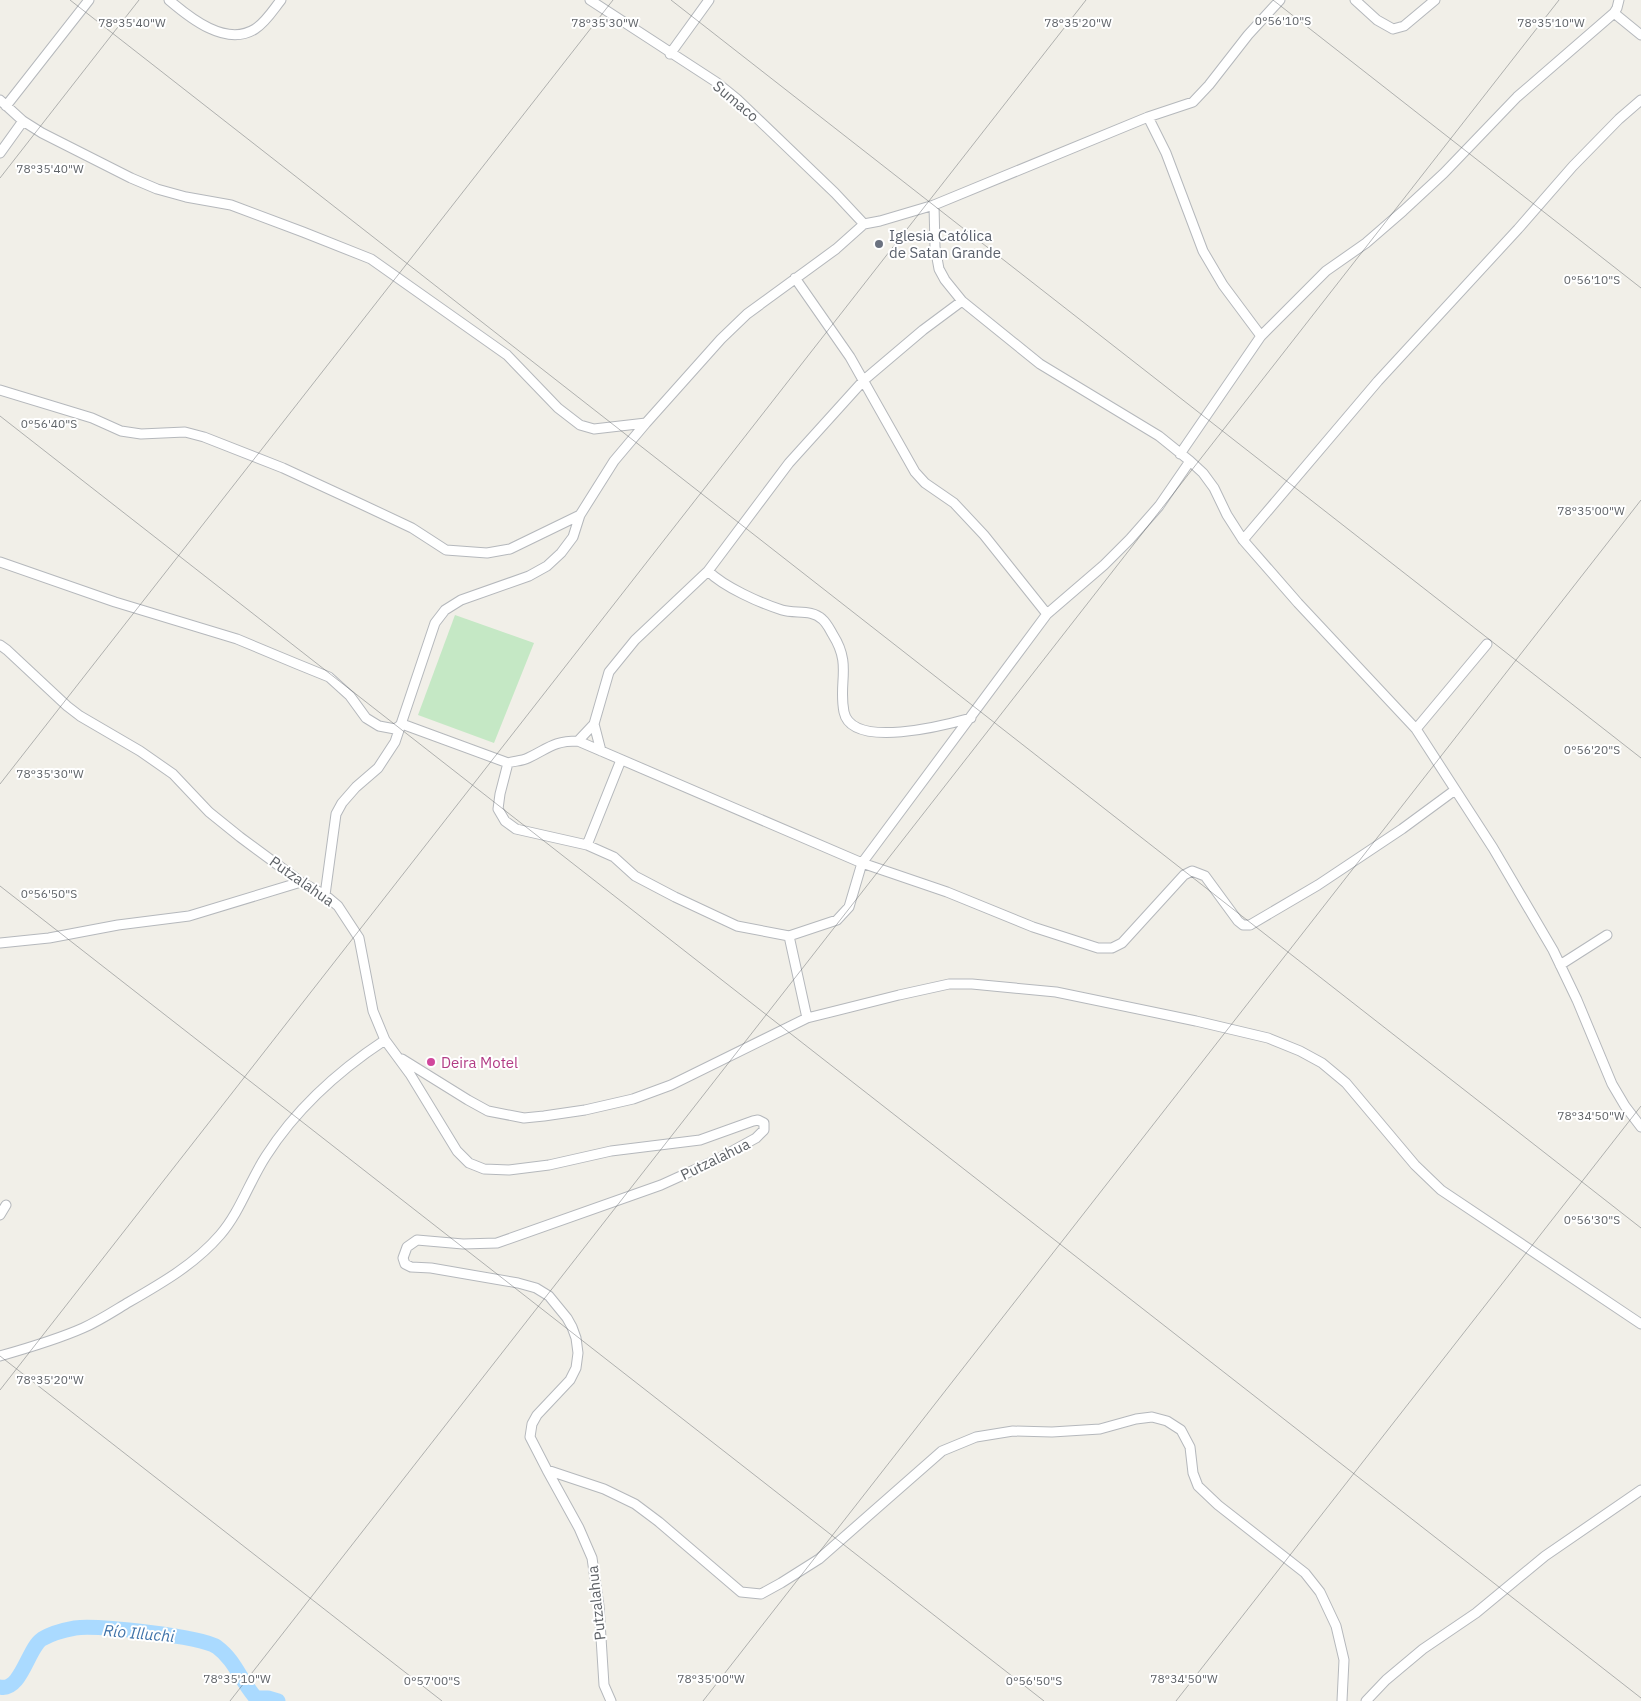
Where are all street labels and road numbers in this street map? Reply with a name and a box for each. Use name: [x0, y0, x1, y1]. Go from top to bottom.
street label: Sumaco: [709, 76, 763, 126]
street label: Putzalahua: [266, 852, 338, 910]
street label: Putzalahua: [677, 1134, 753, 1184]
street label: Putzalahua: [583, 1565, 609, 1641]

